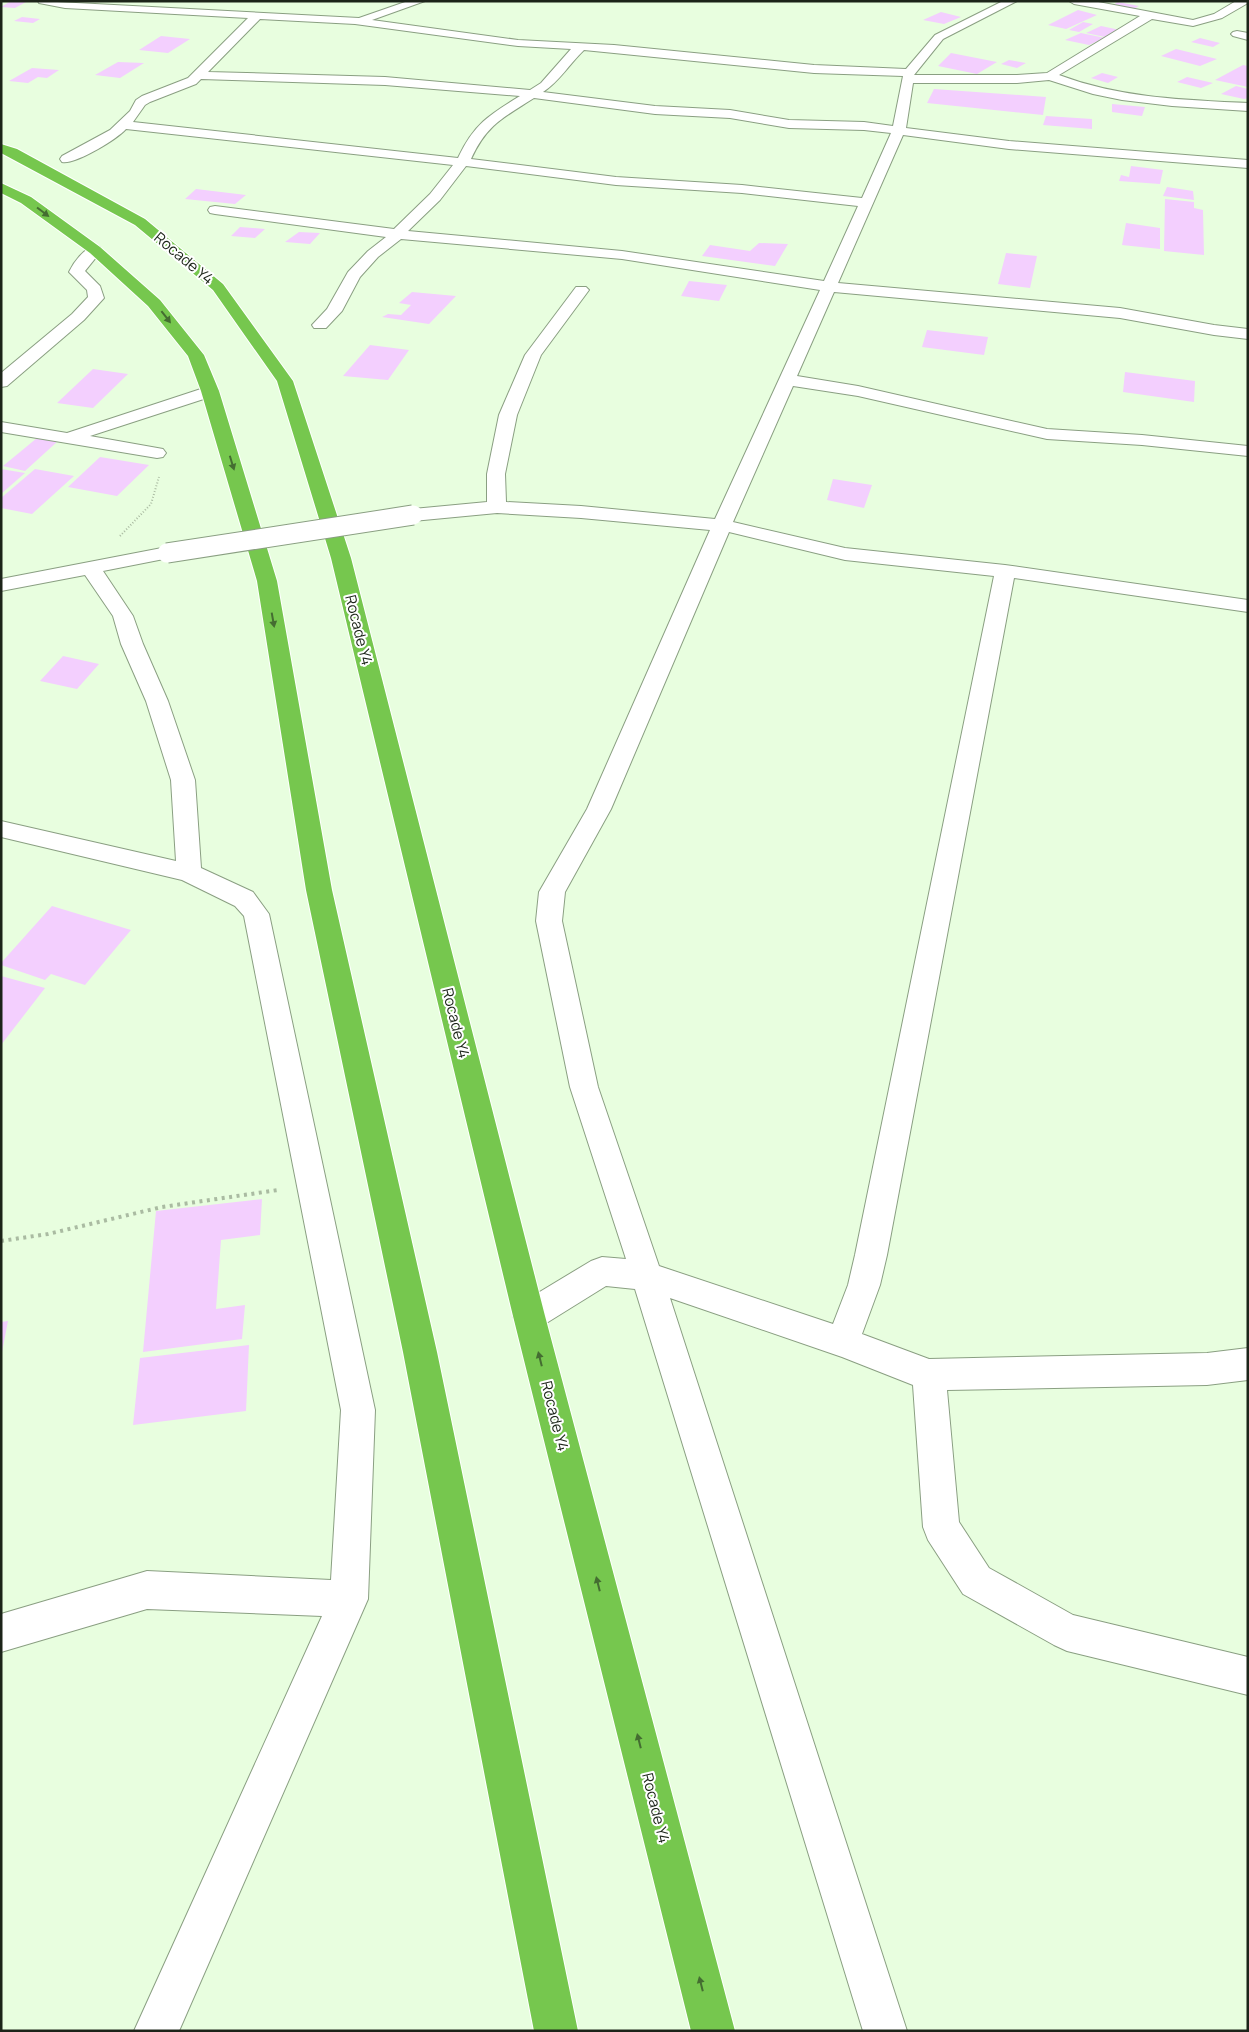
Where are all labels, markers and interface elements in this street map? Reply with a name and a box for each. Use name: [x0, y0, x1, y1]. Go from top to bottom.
one-way arrow: [36, 207, 50, 217]
street label: Rocade Y4: [150, 227, 218, 289]
one-way arrow: [160, 310, 171, 323]
one-way arrow: [228, 456, 236, 471]
street label: Rocade Y4: [340, 593, 378, 667]
one-way arrow: [270, 613, 278, 629]
street label: Rocade Y4: [437, 986, 475, 1060]
one-way arrow: [536, 1351, 544, 1366]
street label: Rocade Y4: [536, 1379, 574, 1453]
one-way arrow: [594, 1577, 602, 1592]
one-way arrow: [634, 1734, 642, 1749]
street label: Rocade Y4: [637, 1771, 675, 1845]
one-way arrow: [697, 1976, 705, 1991]

